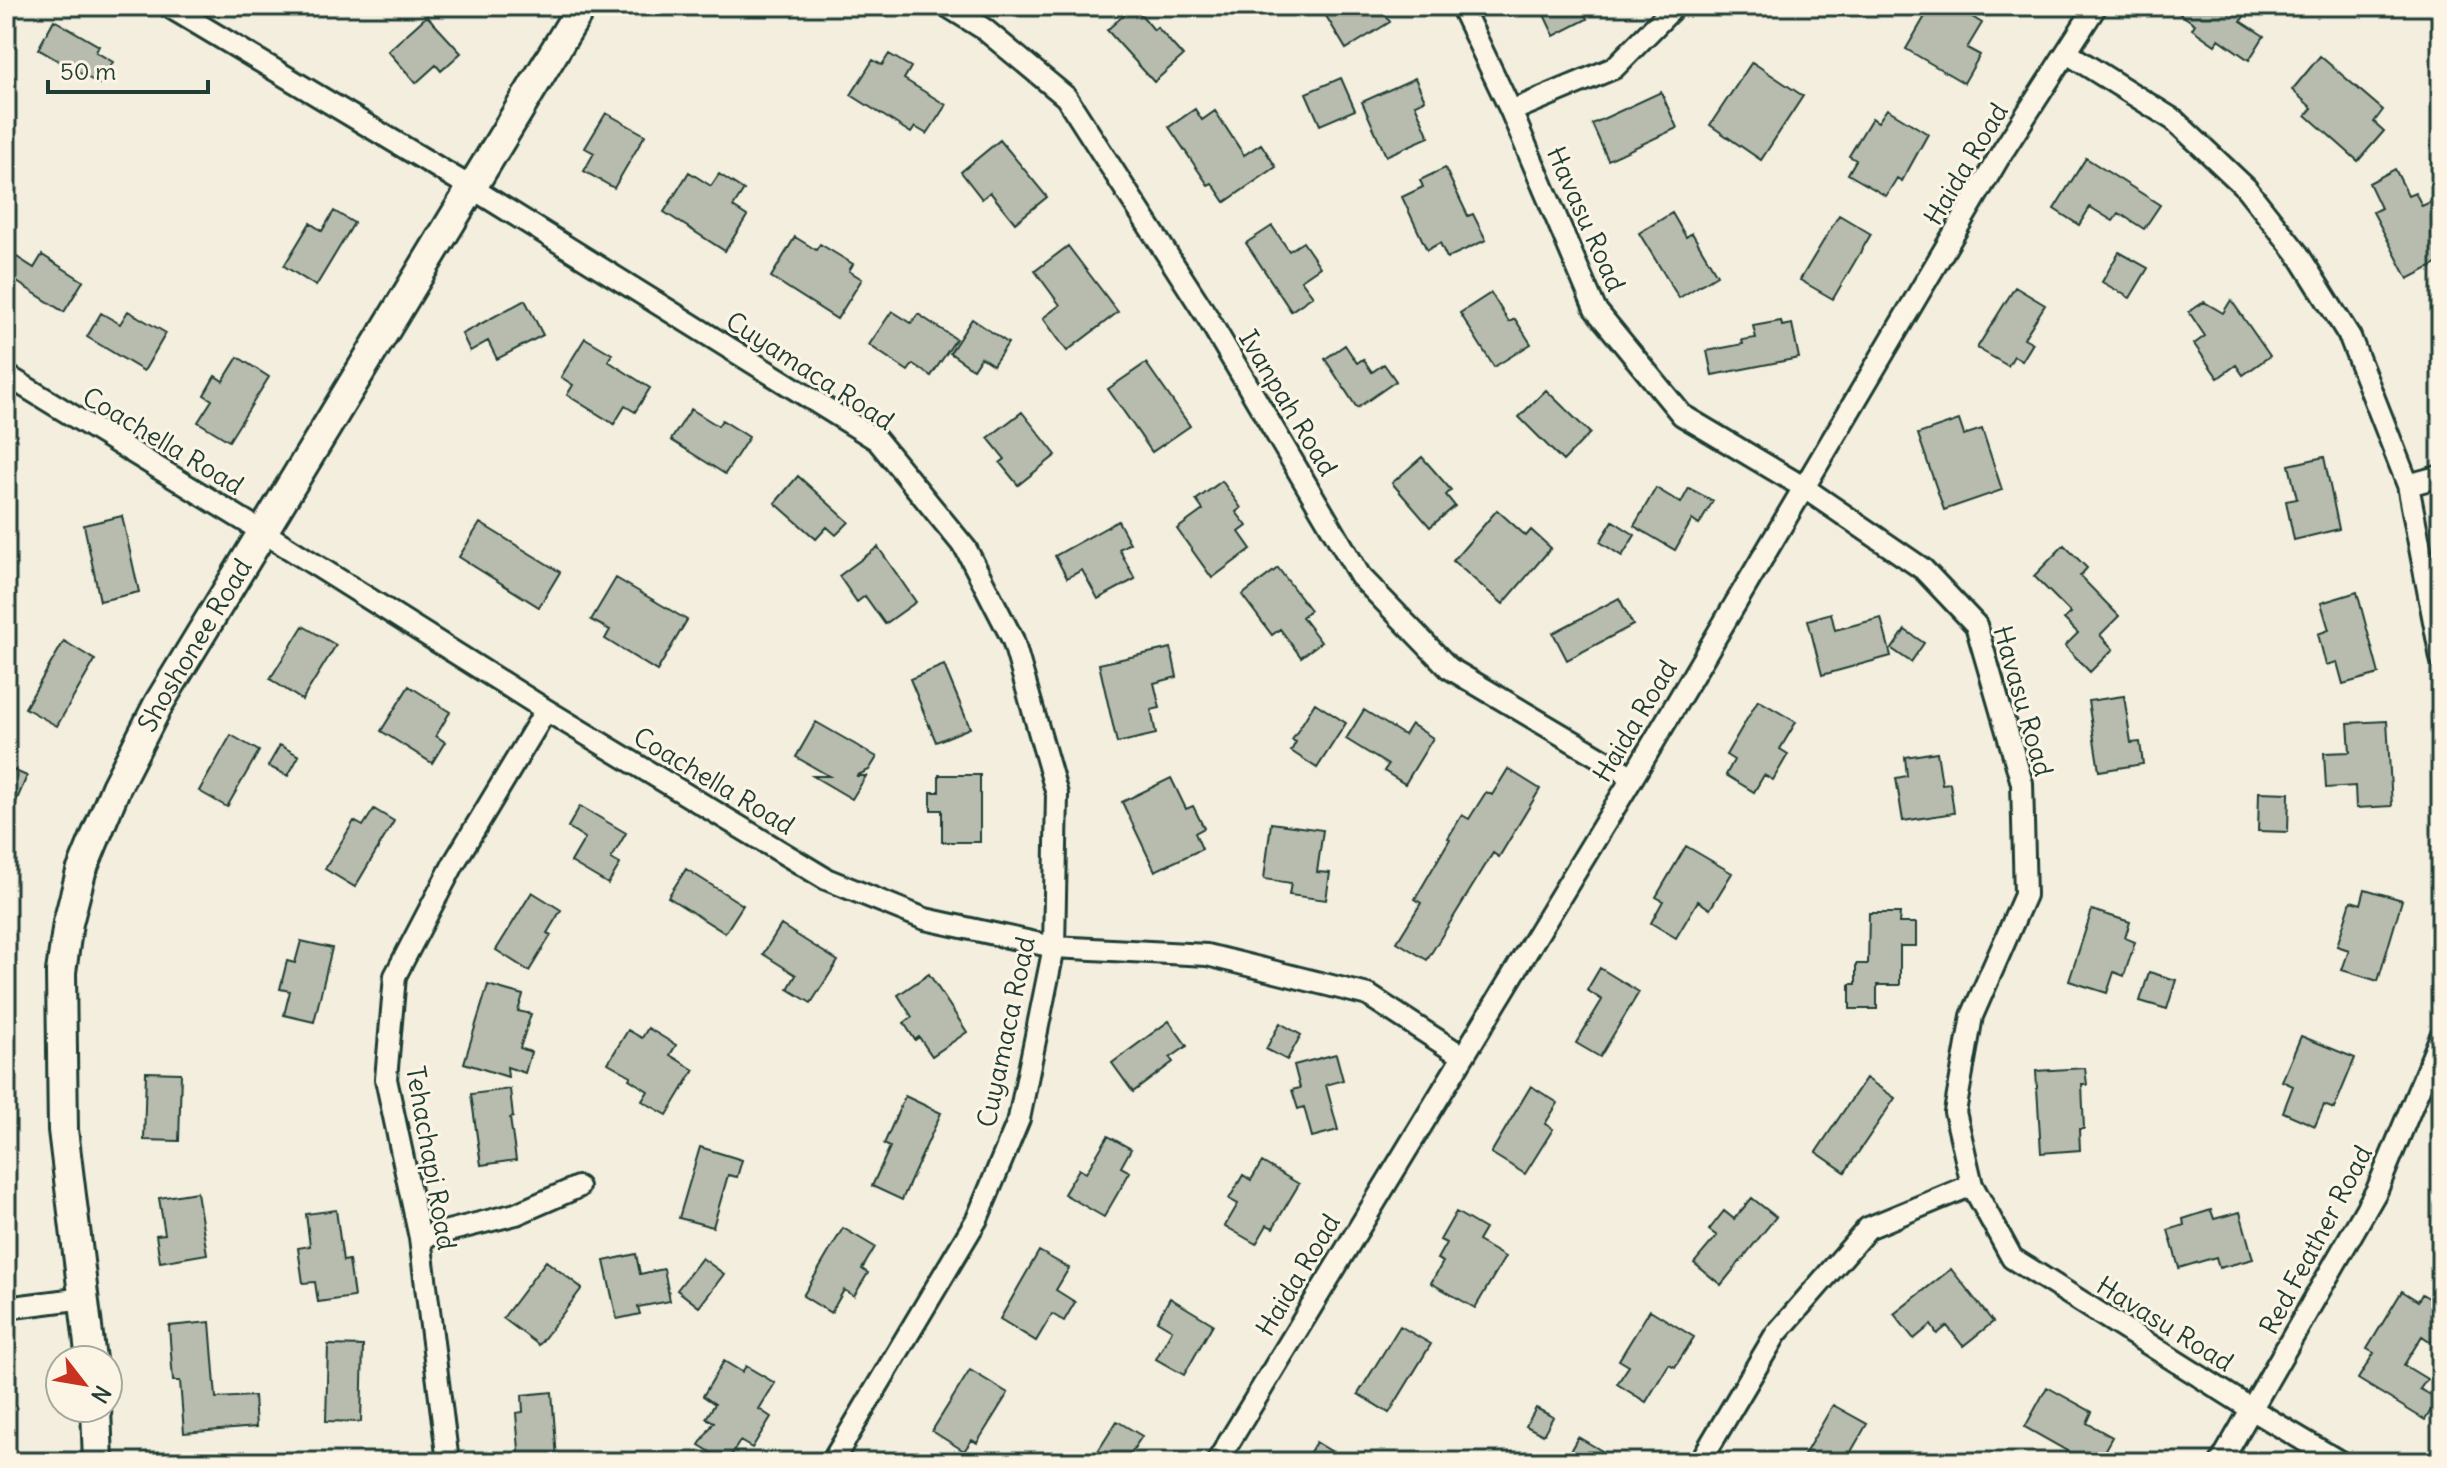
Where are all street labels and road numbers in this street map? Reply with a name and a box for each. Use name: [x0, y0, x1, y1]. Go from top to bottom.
street label: Haida Road: [1916, 97, 2015, 231]
street label: Havasu Road: [1540, 141, 1633, 296]
street label: Cuyamaca Road: [720, 304, 901, 437]
street label: Ivanpah Road: [1232, 324, 1345, 482]
street label: Coachella Road: [77, 380, 250, 502]
street label: Shoshonee Road: [130, 552, 259, 737]
street label: Havasu Road: [1986, 622, 2061, 780]
street label: Haida Road: [1585, 654, 1684, 788]
street label: Coachella Road: [628, 720, 801, 842]
street label: Cuyamaca Road: [969, 934, 1042, 1130]
street label: Tehachapi Road: [399, 1063, 464, 1253]
street label: Red Feather Road: [2252, 1140, 2379, 1340]
street label: Haida Road: [1248, 1208, 1347, 1342]
street label: Havasu Road: [2091, 1269, 2240, 1379]

